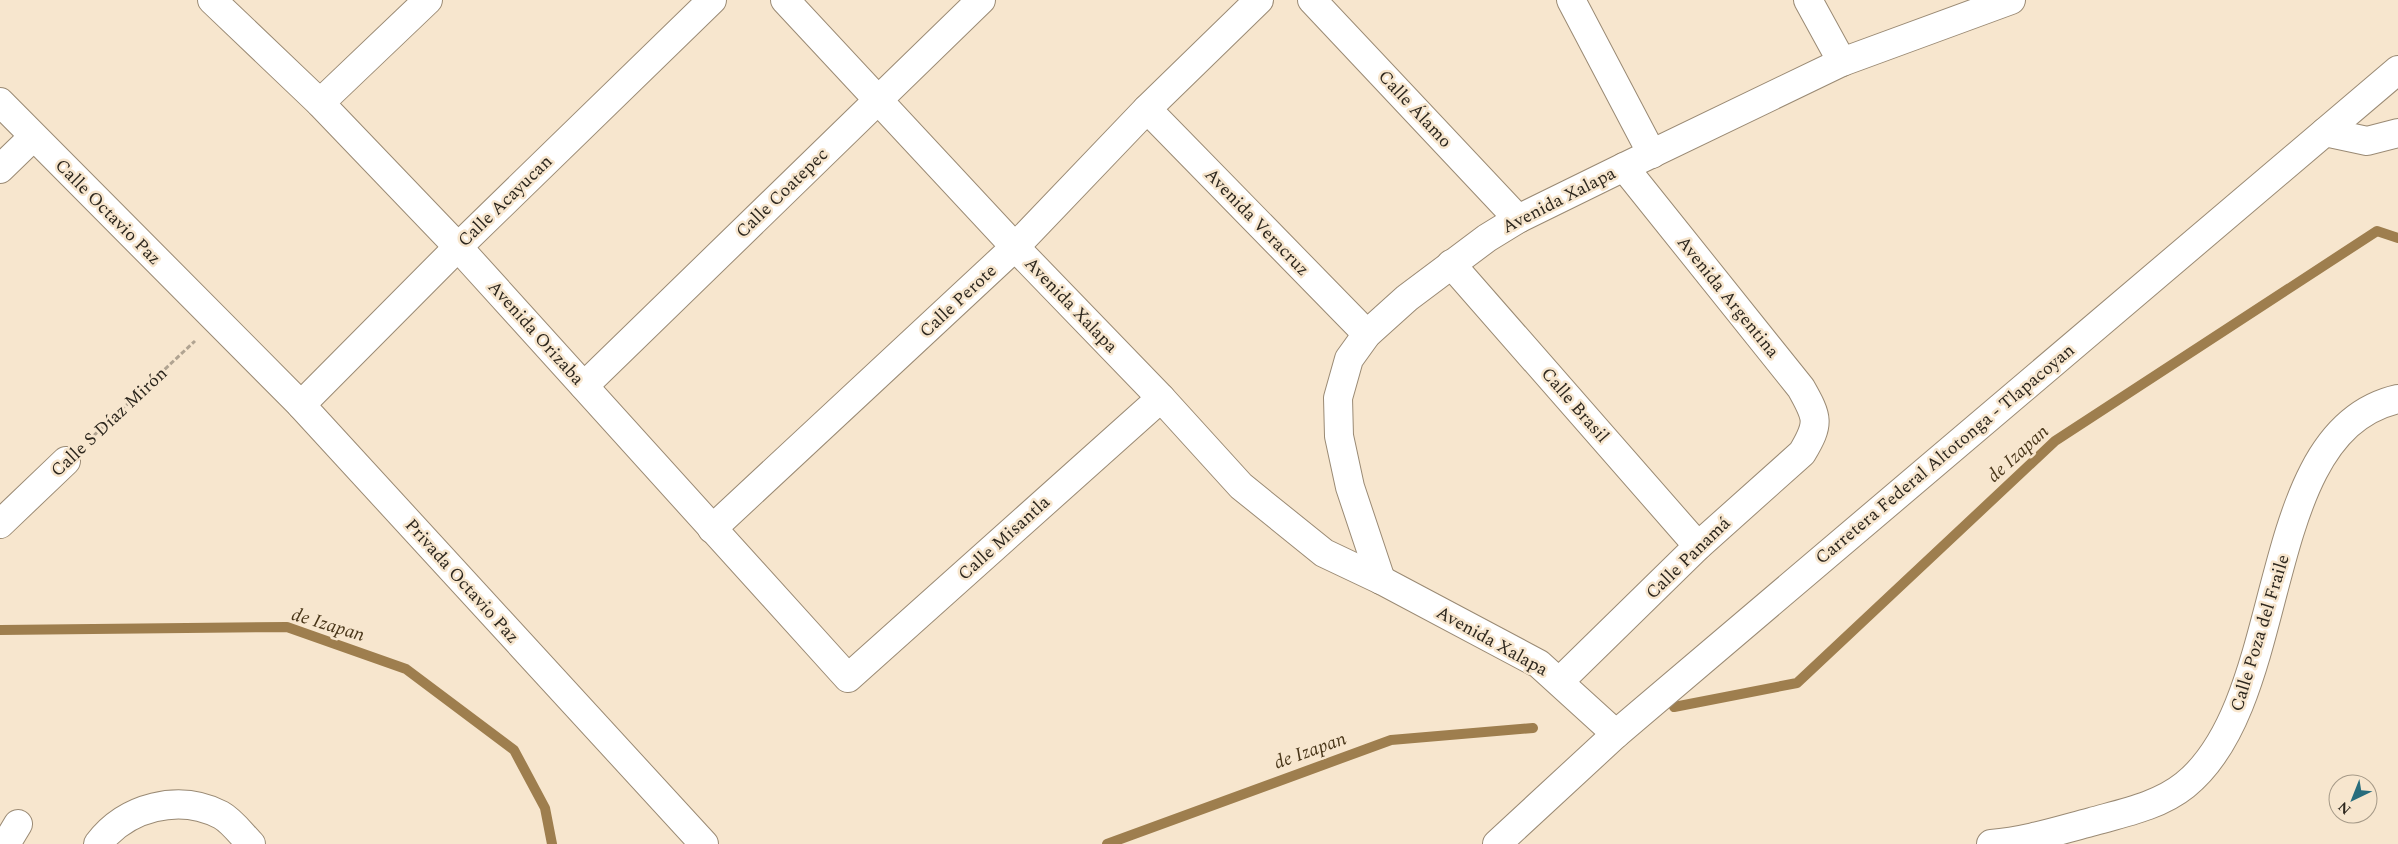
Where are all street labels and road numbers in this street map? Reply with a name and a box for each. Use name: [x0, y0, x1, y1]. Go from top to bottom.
street label: Calle Álamo: [1372, 64, 1458, 154]
street label: Calle Coatepec: [729, 142, 835, 244]
street label: Calle Acayucan: [451, 149, 559, 253]
street label: Calle Octavio Paz: [49, 153, 167, 271]
street label: Avenida Xalapa: [1497, 160, 1621, 240]
street label: Avenida Veracruz: [1198, 162, 1316, 282]
street label: Avenida Argentina: [1670, 230, 1786, 364]
street label: Avenida Xalapa: [1018, 251, 1124, 359]
street label: Calle Perote: [913, 258, 1003, 344]
street label: Avenida Orizaba: [481, 274, 591, 392]
street label: Carretera Federal Altotonga - Tlapacoyan: [1809, 337, 2081, 571]
street label: Calle S Díaz Mirón: [44, 361, 174, 483]
street label: Calle Brasil: [1535, 361, 1615, 449]
street label: Calle Misantla: [952, 489, 1056, 587]
street label: Calle Panamá: [1639, 510, 1737, 606]
street label: Privada Octavio Paz: [398, 512, 526, 650]
street label: Calle Poza del Fraile: [2223, 551, 2297, 715]
street label: Avenida Xalapa: [1431, 599, 1553, 683]

